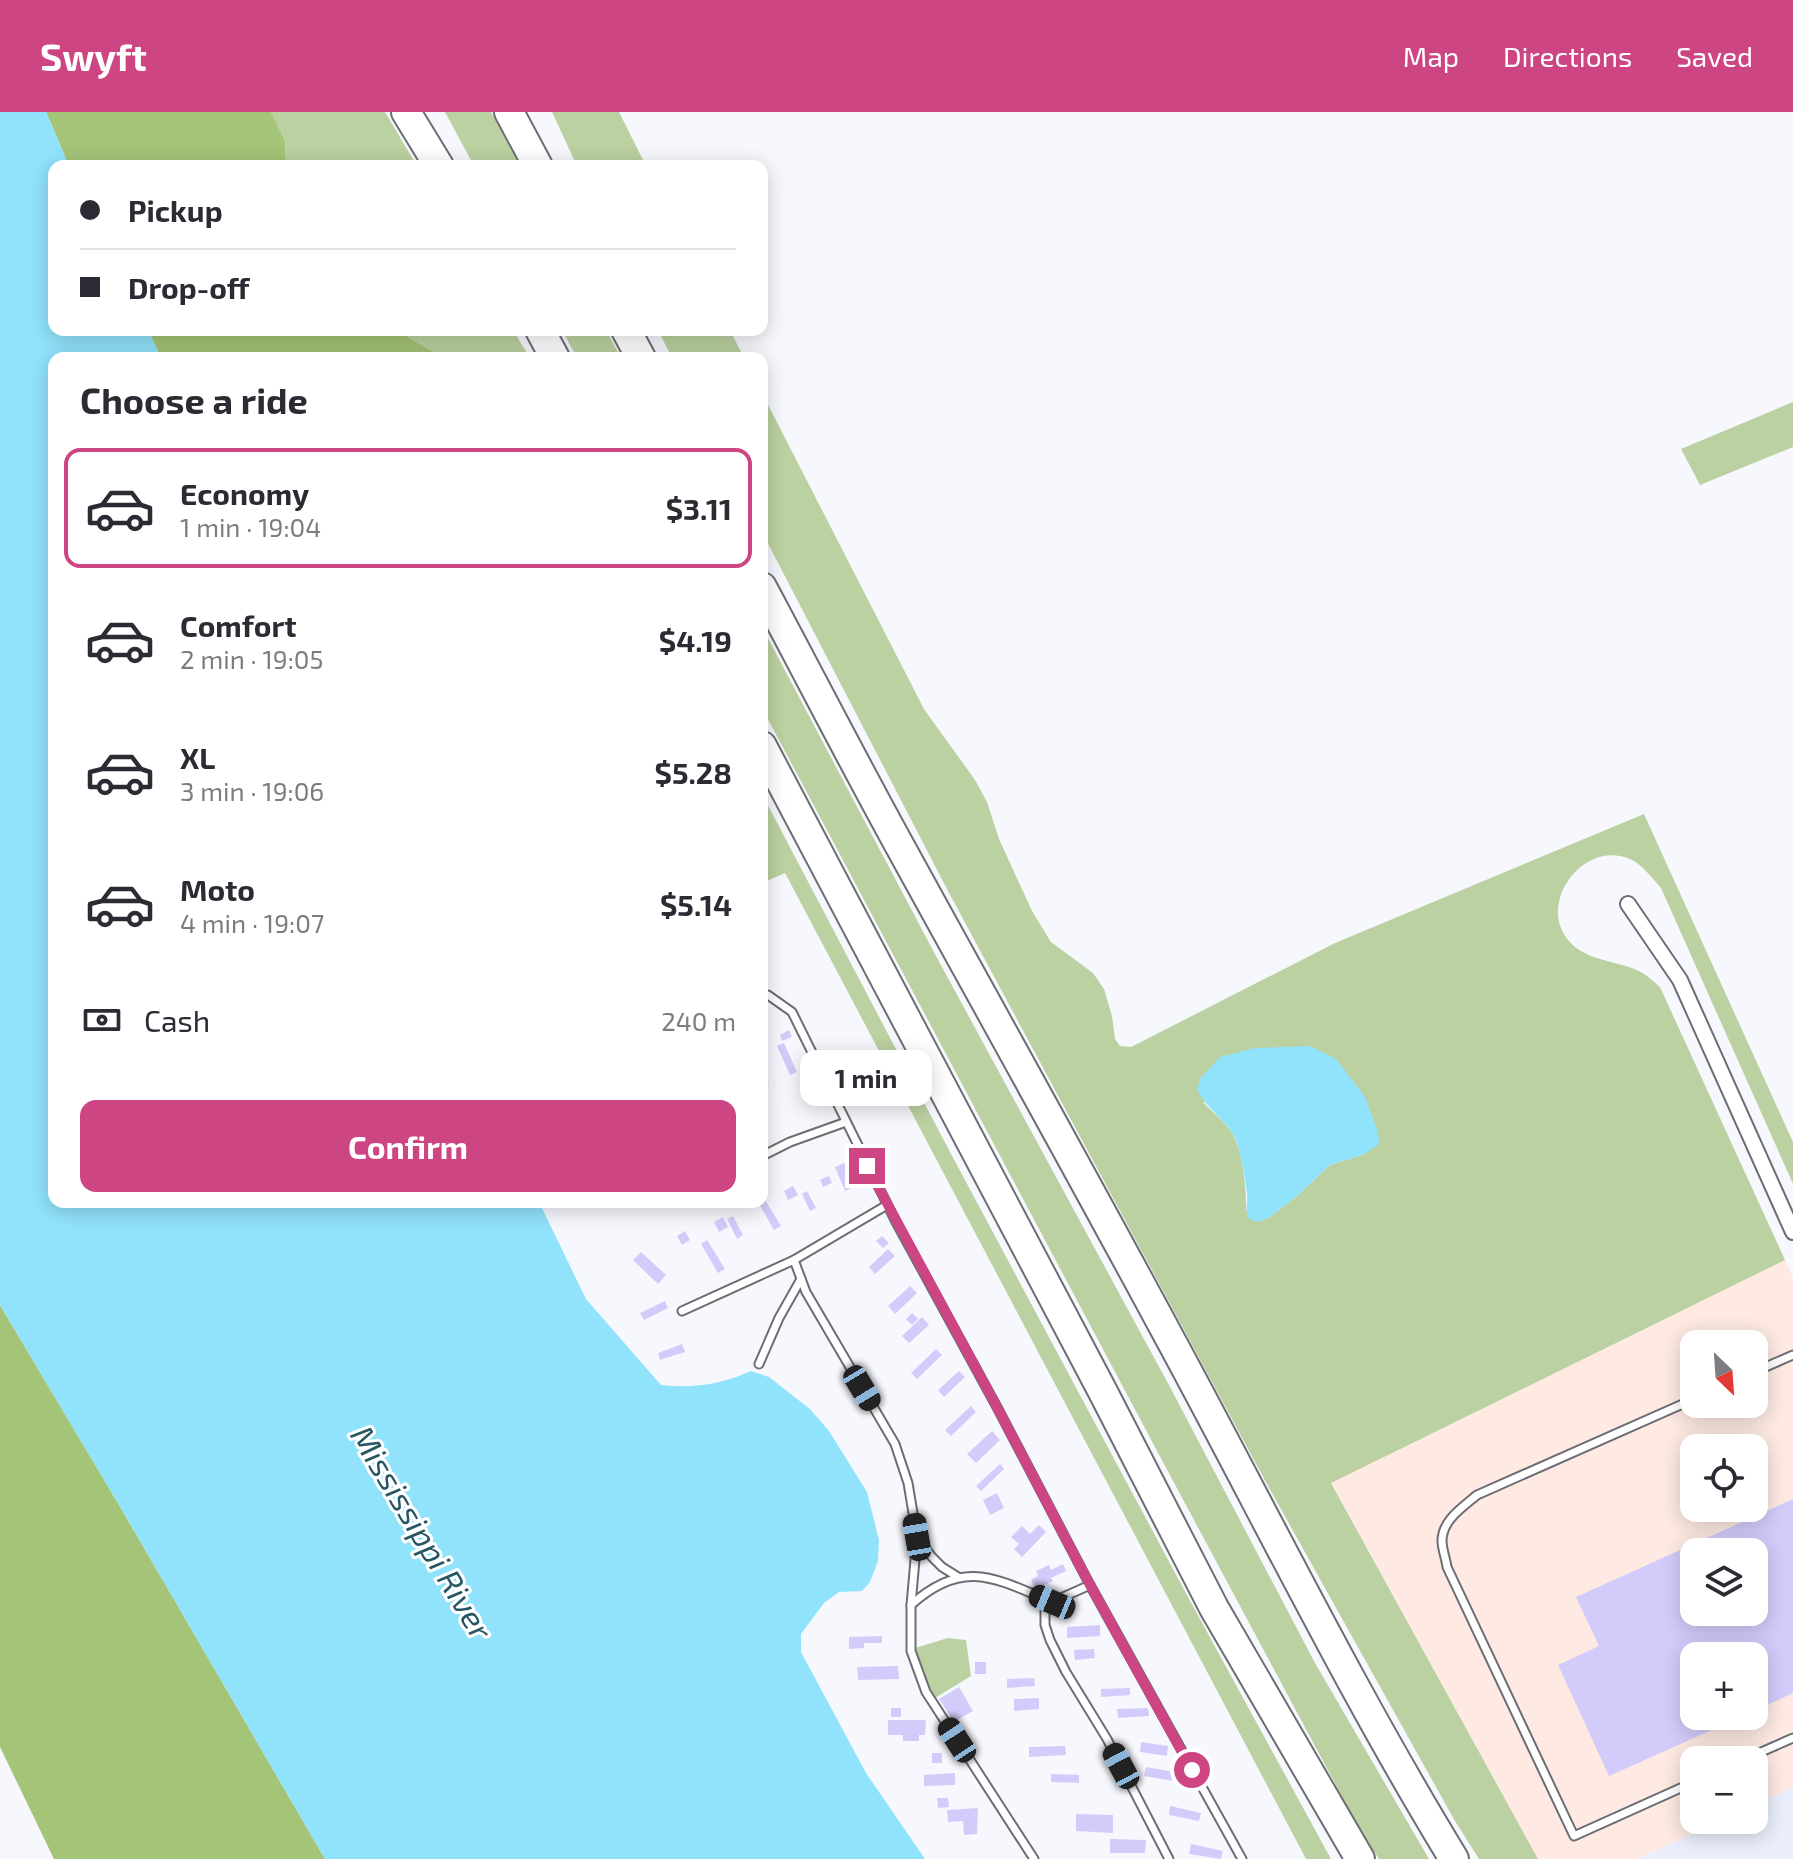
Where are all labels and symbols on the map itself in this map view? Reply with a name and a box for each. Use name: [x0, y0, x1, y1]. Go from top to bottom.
callout: 1 min: [801, 1050, 933, 1106]
route end: [849, 1148, 885, 1184]
north arrow: [1680, 1330, 1768, 1418]
car: [839, 1361, 885, 1415]
water label: Mississippi River: [343, 1418, 502, 1647]
car: [901, 1511, 933, 1563]
car: [1025, 1582, 1079, 1622]
car: [934, 1713, 980, 1767]
car: [1099, 1739, 1143, 1793]
route start: [1174, 1752, 1210, 1788]

